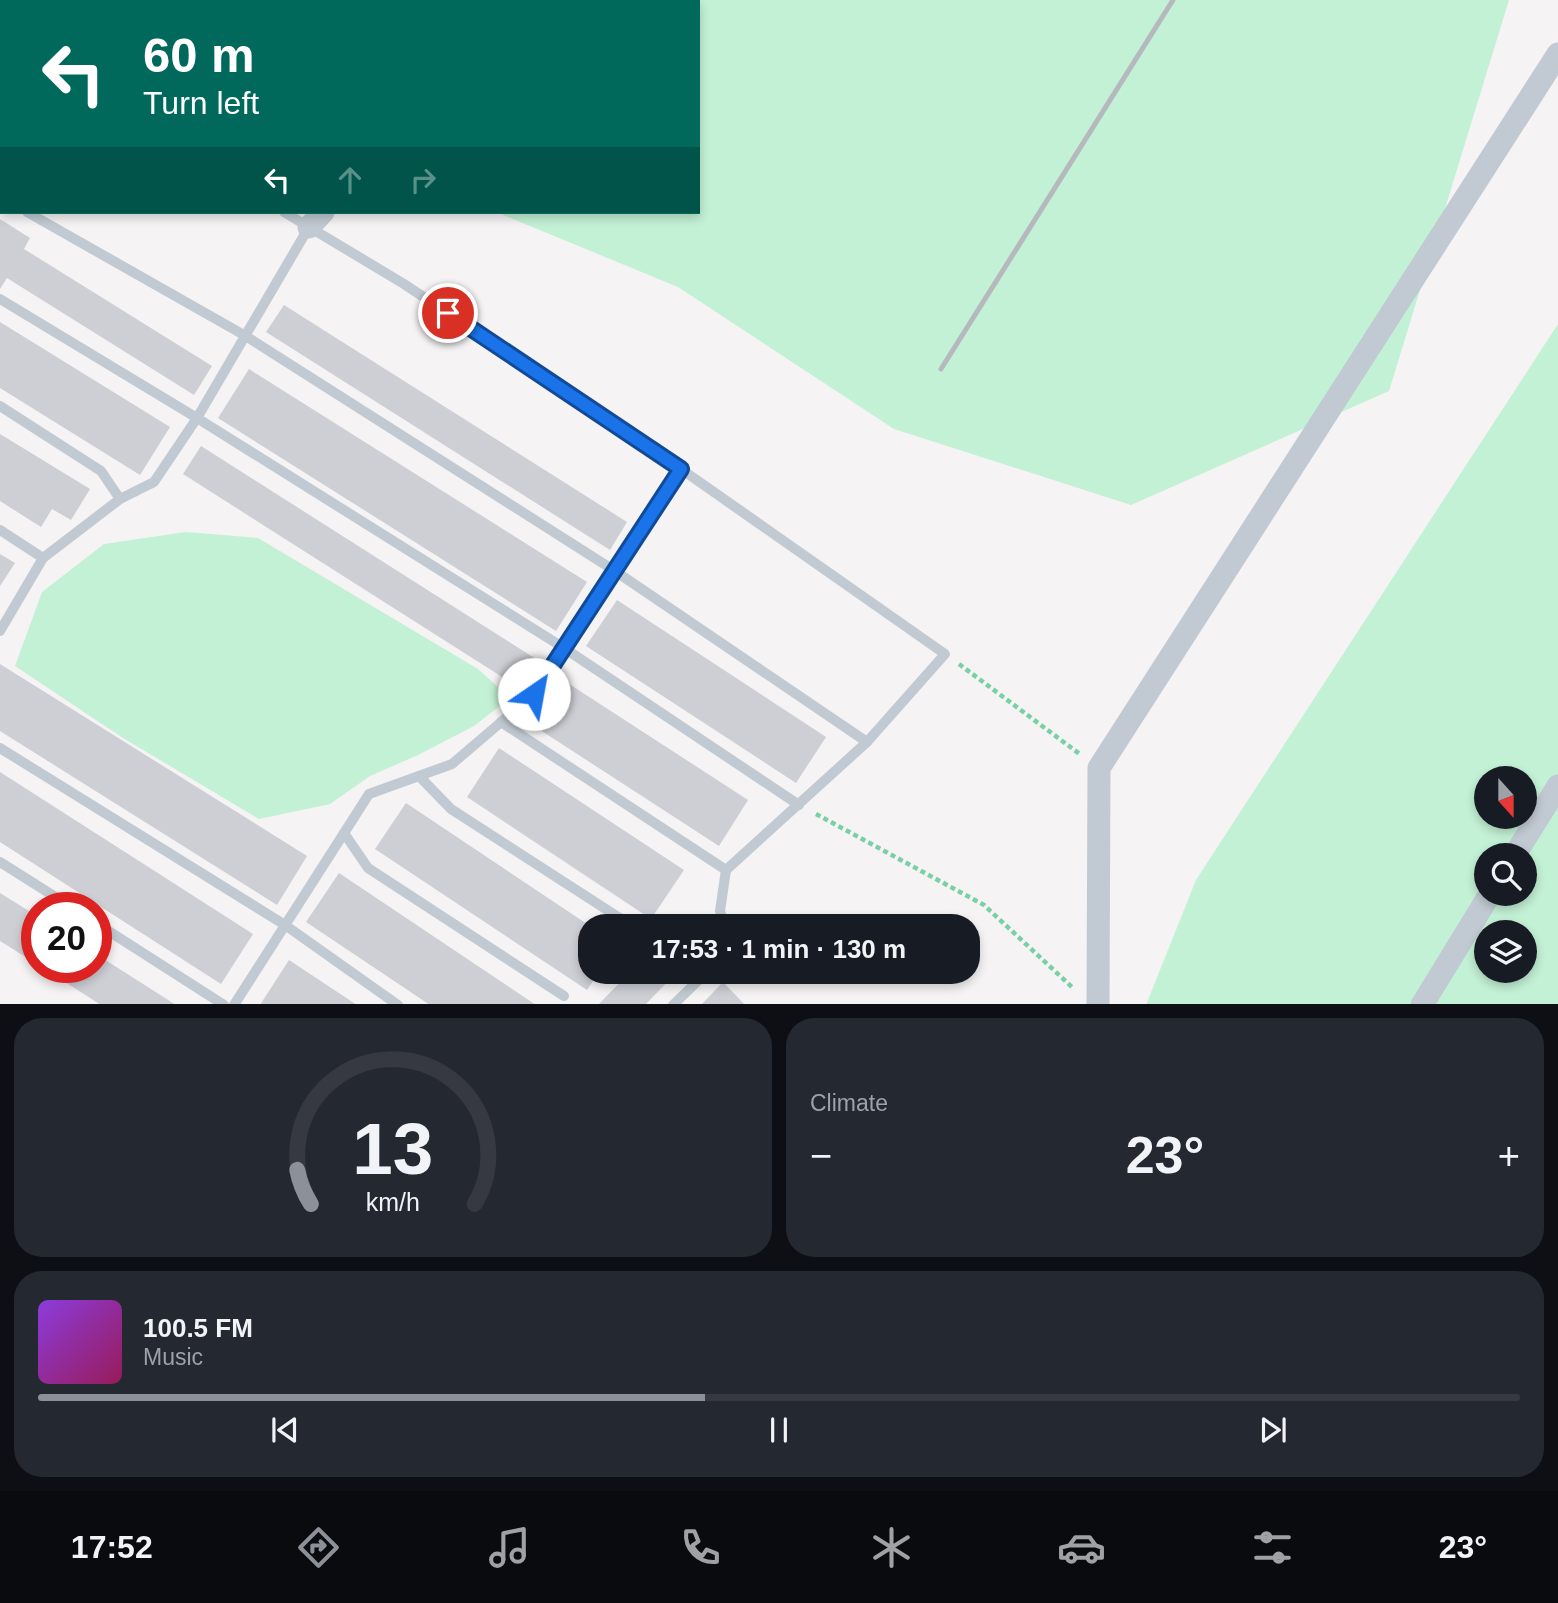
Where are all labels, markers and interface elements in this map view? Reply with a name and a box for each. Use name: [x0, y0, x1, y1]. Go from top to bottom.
icon: left: [28, 28, 119, 119]
text: 60 m: [143, 28, 255, 82]
text: Turn left: [143, 85, 259, 121]
icon: left: [258, 161, 296, 199]
icon: ahead: [331, 161, 369, 199]
icon: right: [404, 161, 442, 199]
pin: [418, 283, 478, 343]
icon: arrive: [429, 294, 467, 332]
position arrow: [497, 657, 571, 731]
north arrow: [1474, 766, 1536, 830]
map controls: [1474, 766, 1537, 983]
button: search: [1474, 843, 1537, 906]
speed limit sign: 20: [21, 892, 112, 983]
button: layers: [1474, 920, 1537, 983]
text: 17:53 · 1 min · 130 m: [652, 934, 906, 964]
text: Climate: [810, 1090, 888, 1116]
text: 13: [353, 1108, 433, 1189]
text: 23°: [1126, 1126, 1204, 1184]
text: −: [810, 1135, 832, 1177]
text: +: [1498, 1135, 1520, 1177]
text: km/h: [366, 1187, 420, 1215]
text: 100.5 FM: [143, 1313, 253, 1343]
text: Music: [143, 1344, 203, 1370]
icon: previous: [266, 1411, 304, 1449]
icon: pause: [760, 1411, 798, 1449]
icon: next: [1254, 1411, 1292, 1449]
icon: directions: [294, 1523, 343, 1572]
icon: music: [485, 1523, 534, 1572]
icon: phone: [676, 1523, 725, 1572]
icon: climate: [867, 1523, 916, 1572]
icon: car: [1057, 1523, 1106, 1572]
icon: filters: [1248, 1523, 1297, 1572]
text: 17:52: [71, 1529, 153, 1565]
text: 23°: [1439, 1529, 1487, 1565]

